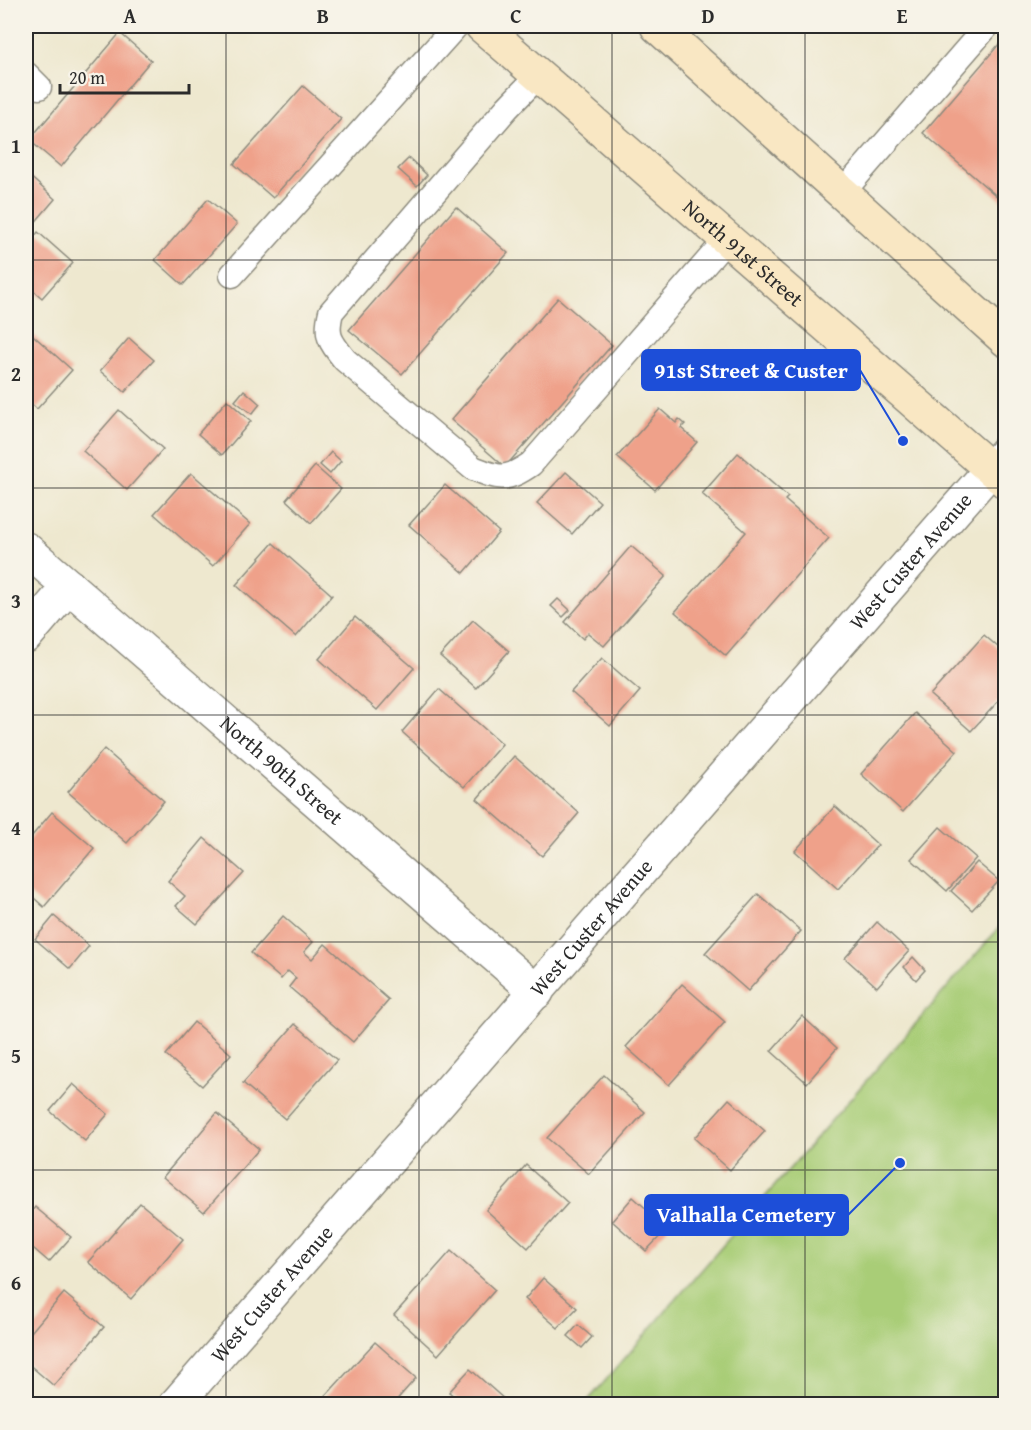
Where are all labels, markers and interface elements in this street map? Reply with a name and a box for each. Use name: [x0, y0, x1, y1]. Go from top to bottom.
text: A: [124, 1, 137, 30]
text: B: [317, 1, 329, 30]
text: C: [510, 1, 522, 30]
text: D: [701, 1, 715, 30]
text: E: [897, 1, 908, 30]
scale bar: [60, 57, 189, 95]
text: 20 m: [69, 64, 105, 91]
text: 1: [11, 131, 21, 160]
street label: North 91st Street: [676, 192, 811, 314]
callout: 91st Street & Custer: [642, 350, 860, 390]
text: 91st Street & Custer: [654, 354, 848, 386]
text: 2: [11, 359, 21, 388]
street label: West Custer Avenue: [842, 485, 979, 637]
text: 3: [11, 586, 21, 615]
street label: North 90th Street: [213, 708, 351, 833]
text: 4: [11, 813, 21, 842]
street label: West Custer Avenue: [522, 852, 660, 1003]
text: 5: [11, 1041, 21, 1070]
callout: Valhalla Cemetery: [645, 1195, 848, 1235]
text: Valhalla Cemetery: [657, 1198, 836, 1230]
street label: West Custer Avenue: [203, 1218, 340, 1369]
text: 6: [11, 1268, 21, 1297]

